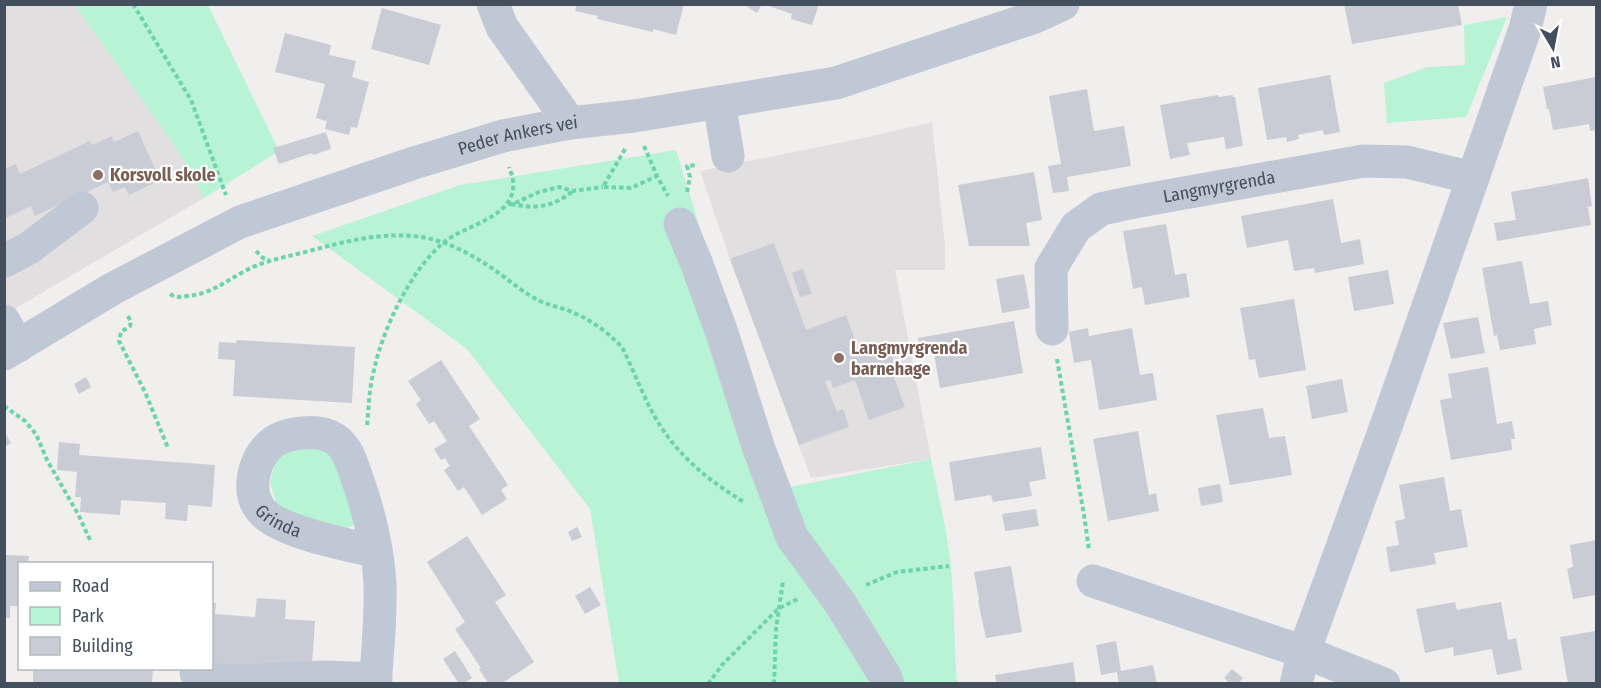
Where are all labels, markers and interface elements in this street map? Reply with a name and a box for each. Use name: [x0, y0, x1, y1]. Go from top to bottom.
north arrow: [1523, 18, 1583, 78]
text: N: [1549, 52, 1562, 72]
street label: Peder Ankers vei: [455, 111, 579, 160]
place label: Korsvoll skole: [110, 164, 216, 186]
street label: Langmyrgrenda: [1161, 166, 1277, 208]
marker: Korsvoll skole: [91, 168, 105, 182]
place label: Langmyrgrenda barnehage: [851, 337, 968, 380]
marker: Langmyrgrenda barnehage: [832, 351, 846, 365]
street label: Grinda: [250, 500, 304, 543]
legend: [18, 562, 213, 670]
text: Road: [72, 575, 109, 597]
text: Park: [72, 605, 105, 627]
text: Building: [72, 635, 133, 657]

